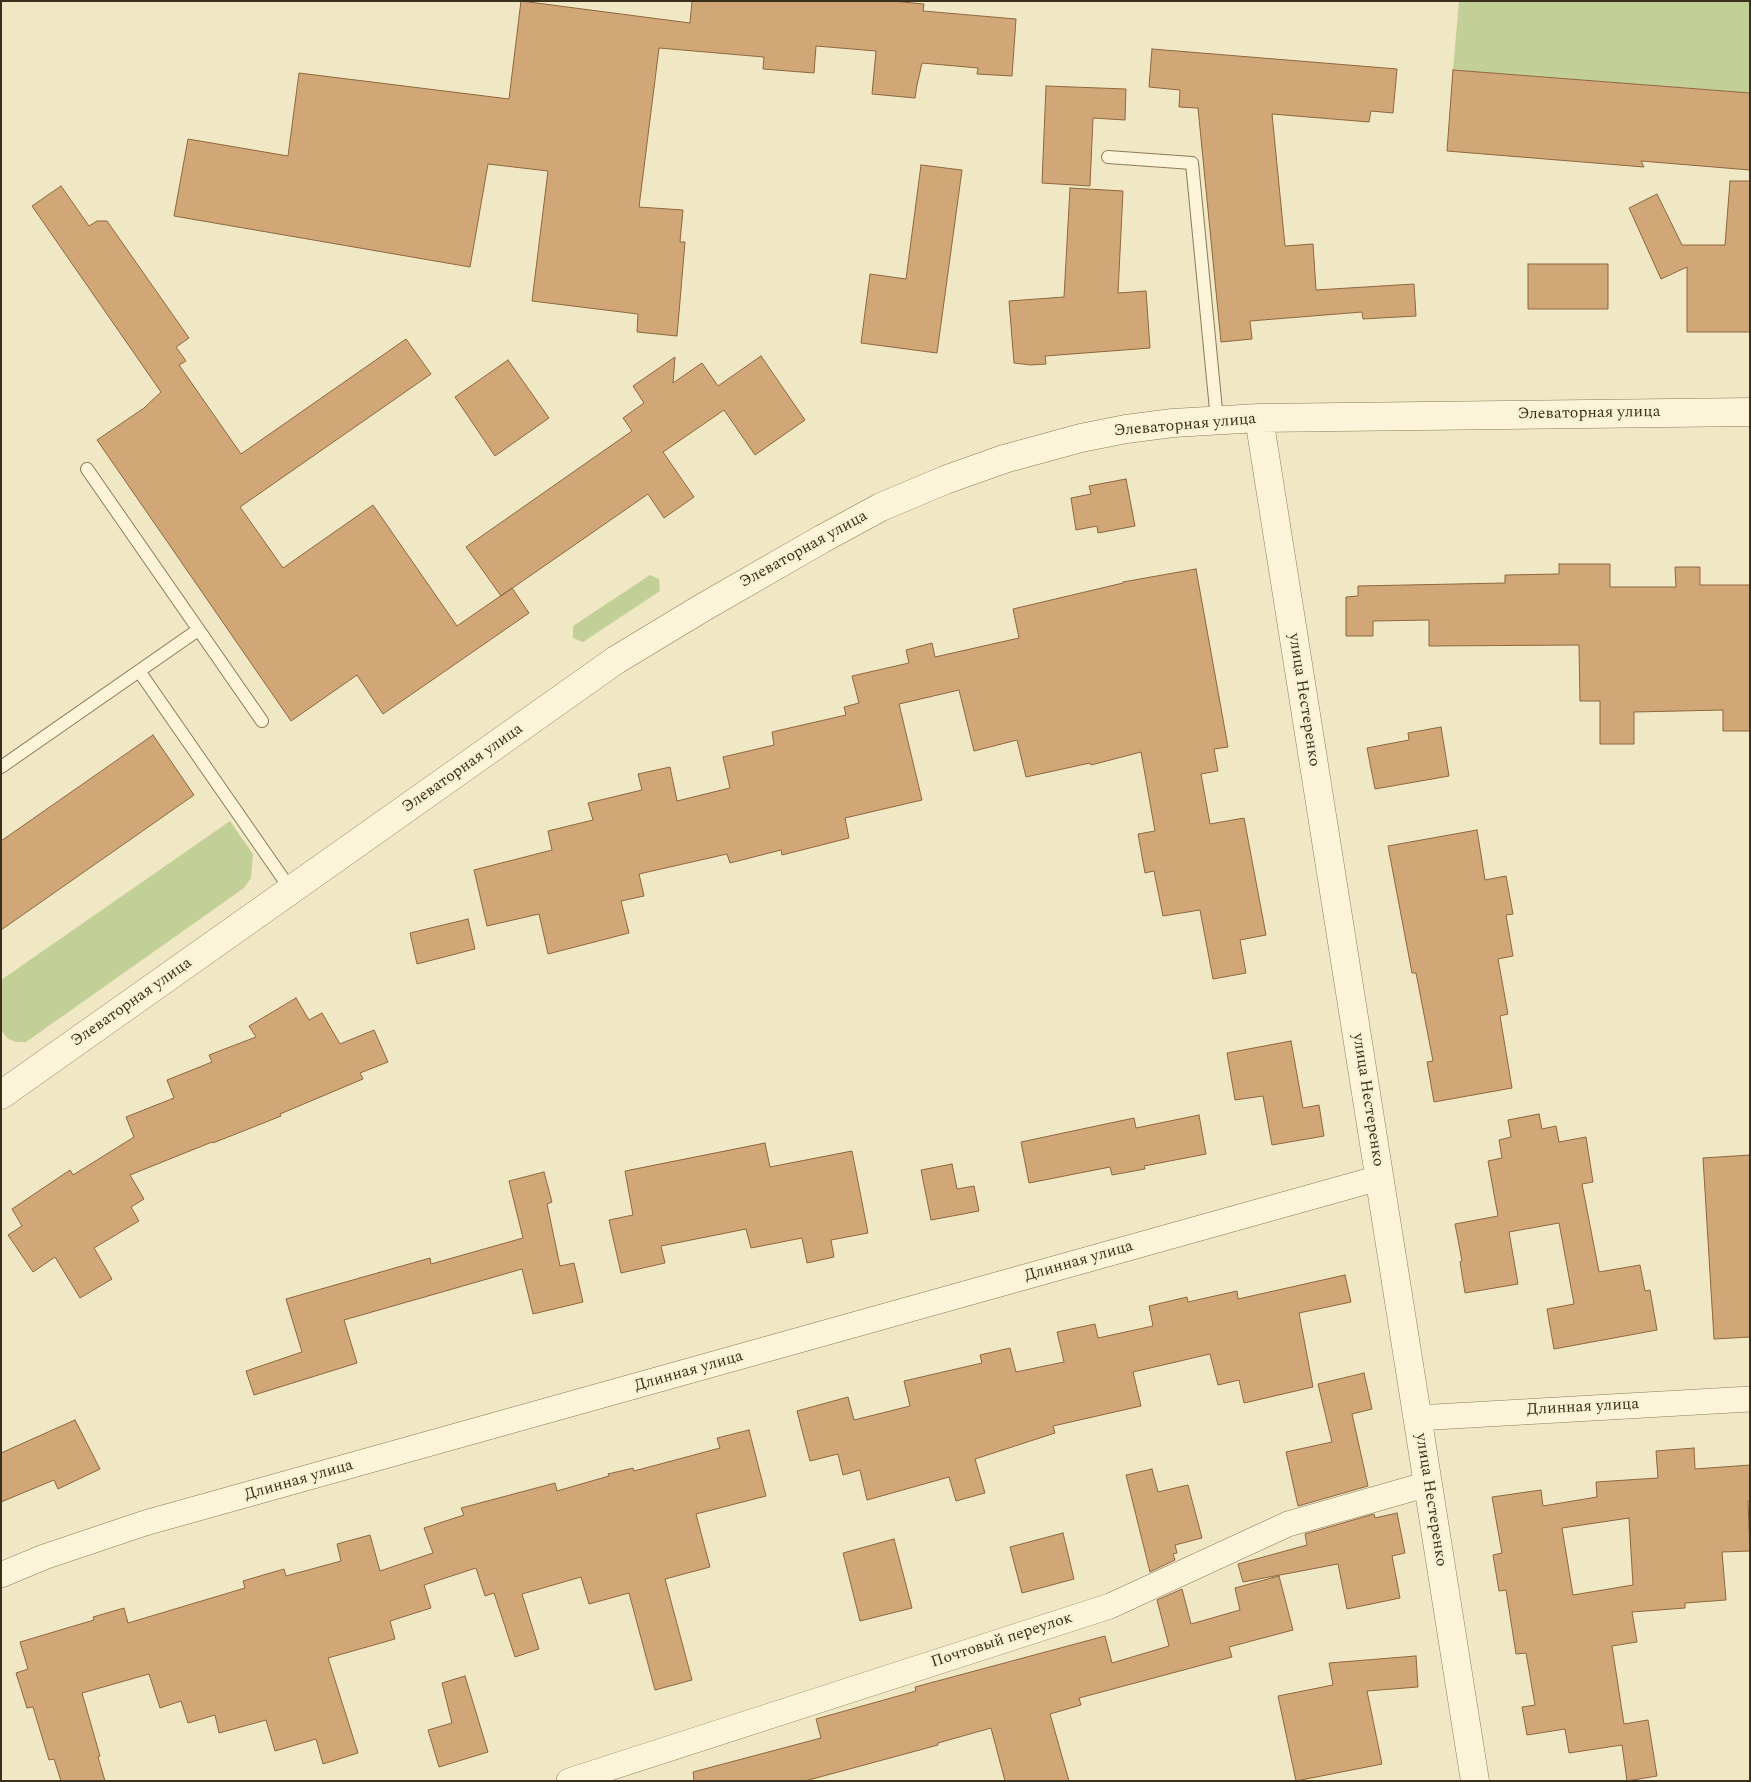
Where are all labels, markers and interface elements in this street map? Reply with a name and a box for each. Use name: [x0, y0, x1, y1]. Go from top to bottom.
street label: Элеваторная улица: [1517, 403, 1661, 425]
street label: Элеваторная улица: [1113, 410, 1257, 442]
street label: Элеваторная улица: [737, 507, 871, 593]
street label: улица Нестеренко: [1283, 632, 1323, 768]
street label: Элеваторная улица: [399, 720, 527, 818]
street label: Элеваторная улица: [68, 954, 196, 1052]
street label: улица Нестеренко: [1347, 1032, 1387, 1168]
street label: Длинная улица: [1022, 1237, 1136, 1287]
street label: Длинная улица: [632, 1347, 746, 1397]
street label: Длинная улица: [1526, 1395, 1640, 1421]
street label: улица Нестеренко: [1410, 1432, 1450, 1568]
street label: Длинная улица: [242, 1456, 356, 1506]
street label: Почтовый переулок: [929, 1609, 1075, 1673]

